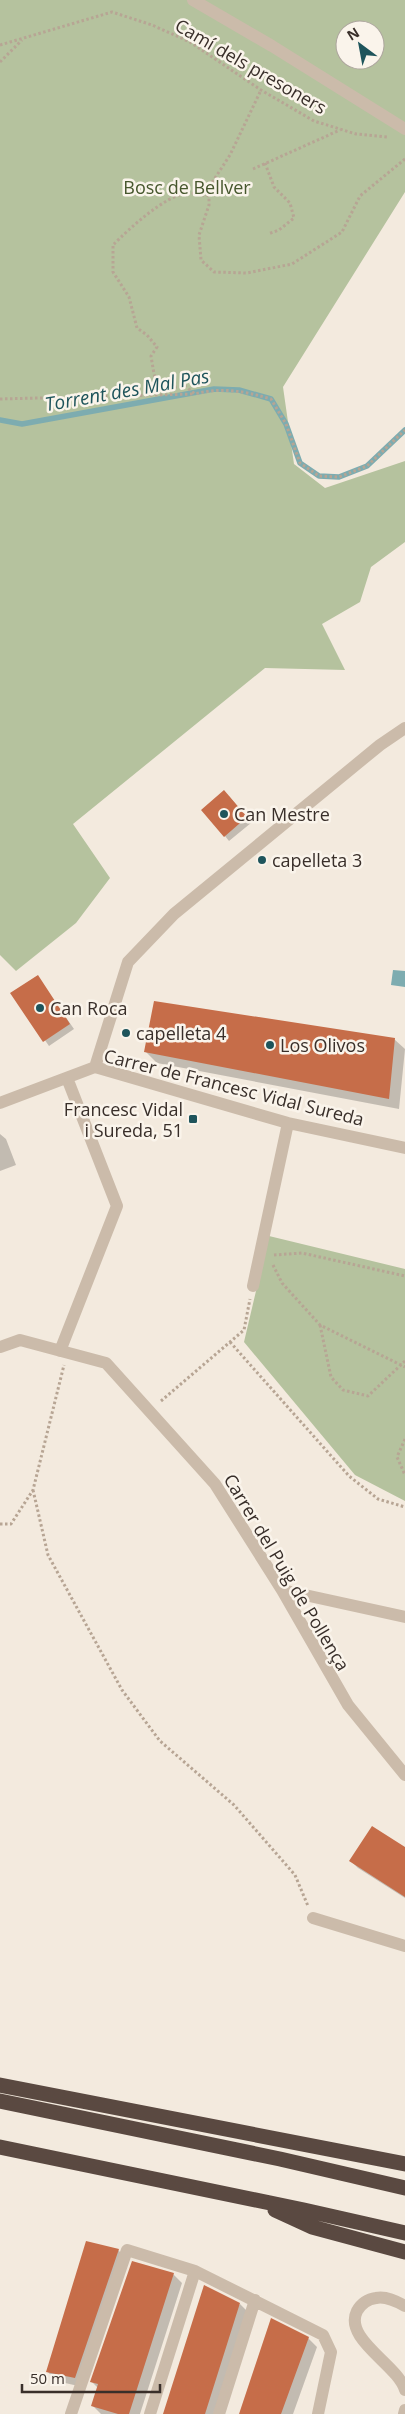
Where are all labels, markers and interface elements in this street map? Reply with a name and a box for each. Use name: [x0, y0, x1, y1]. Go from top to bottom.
street label: Camí dels presoners: [171, 13, 331, 119]
north arrow: [335, 20, 385, 70]
text: N: [343, 22, 363, 45]
park label: Bosc de Bellver: [123, 175, 251, 199]
water label: Torrent des Mal Pas: [43, 363, 211, 417]
place label: Can Mestre: [234, 802, 330, 826]
marker: Can Mestre: [218, 808, 230, 820]
place label: capelleta 3: [272, 848, 362, 872]
marker: capelleta 3: [256, 854, 268, 866]
place label: Can Roca: [50, 996, 128, 1020]
marker: Can Roca: [34, 1002, 46, 1014]
place label: capelleta 4: [136, 1021, 226, 1045]
marker: capelleta 4: [120, 1027, 132, 1039]
place label: Los Olivos: [280, 1033, 365, 1057]
marker: Los Olivos: [264, 1039, 276, 1051]
street label: Carrer de Francesc Vidal Sureda: [101, 1043, 367, 1131]
place label: Francesc Vidal i Sureda, 51: [64, 1097, 183, 1142]
marker: Francesc Vidal i Sureda, 51: [187, 1113, 199, 1125]
street label: Carrer del Puig de Pollença: [219, 1469, 355, 1675]
scale bar: [22, 2362, 160, 2394]
text: 50 m: [30, 2368, 65, 2388]

